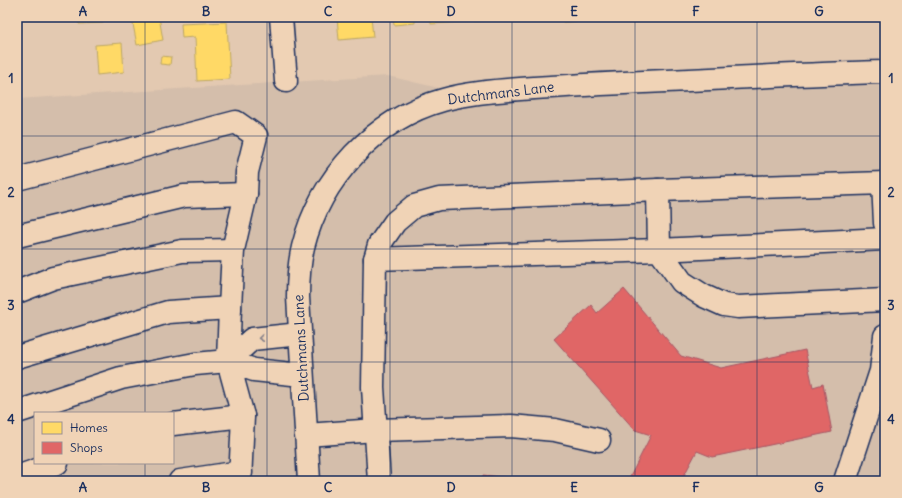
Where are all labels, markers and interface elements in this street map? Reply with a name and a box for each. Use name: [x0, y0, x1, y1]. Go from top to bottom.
text: A: [79, 3, 88, 20]
text: B: [202, 3, 211, 20]
text: C: [324, 3, 333, 20]
text: D: [446, 3, 456, 20]
text: E: [570, 3, 578, 20]
text: F: [692, 3, 700, 20]
text: G: [814, 3, 824, 20]
text: 1: [8, 70, 14, 87]
text: 1: [888, 70, 894, 87]
street label: Dutchmans Lane: [447, 78, 555, 108]
text: 2: [7, 184, 15, 201]
text: 2: [887, 184, 895, 201]
street label: Dutchmans Lane: [289, 294, 313, 402]
text: 3: [7, 297, 15, 314]
text: 3: [887, 297, 895, 314]
one-way arrow: [258, 333, 264, 342]
text: 4: [7, 411, 15, 428]
text: 4: [887, 411, 895, 428]
legend: [34, 412, 174, 464]
text: Homes: [70, 420, 108, 435]
text: Shops: [70, 440, 103, 455]
text: A: [79, 479, 88, 496]
text: B: [202, 479, 211, 496]
text: C: [324, 479, 333, 496]
text: D: [446, 479, 456, 496]
text: E: [570, 479, 578, 496]
text: F: [692, 479, 700, 496]
text: G: [814, 479, 824, 496]

